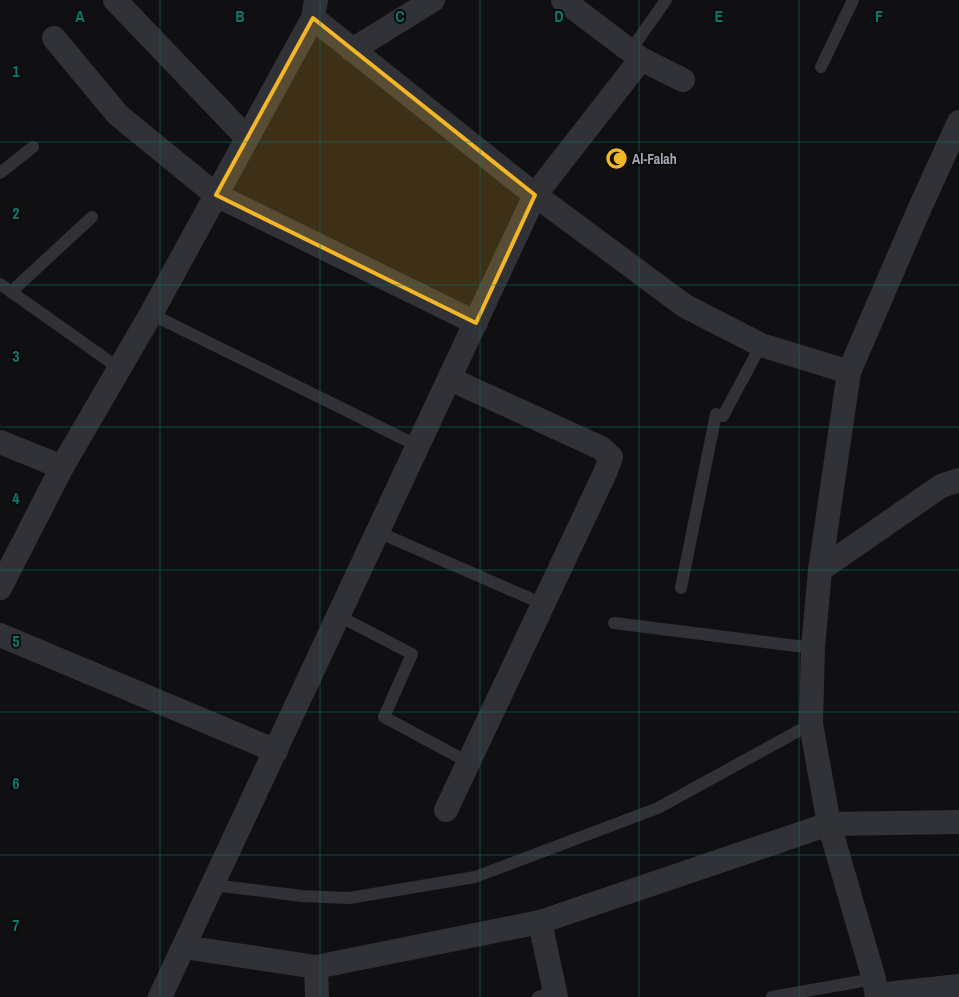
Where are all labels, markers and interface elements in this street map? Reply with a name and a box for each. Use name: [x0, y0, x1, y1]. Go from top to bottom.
text: A: [75, 5, 85, 27]
text: B: [235, 5, 245, 27]
text: C: [395, 5, 405, 27]
text: D: [554, 5, 564, 27]
text: E: [715, 5, 724, 27]
text: F: [875, 5, 883, 27]
text: 1: [12, 60, 20, 82]
mosque icon: Al-Falah: [604, 147, 628, 171]
place label: Al-Falah: [632, 150, 677, 168]
text: 2: [12, 202, 20, 224]
text: 3: [12, 345, 20, 367]
text: 4: [12, 487, 20, 509]
text: 5: [12, 630, 20, 652]
text: 6: [12, 772, 20, 794]
text: 7: [12, 914, 20, 936]

